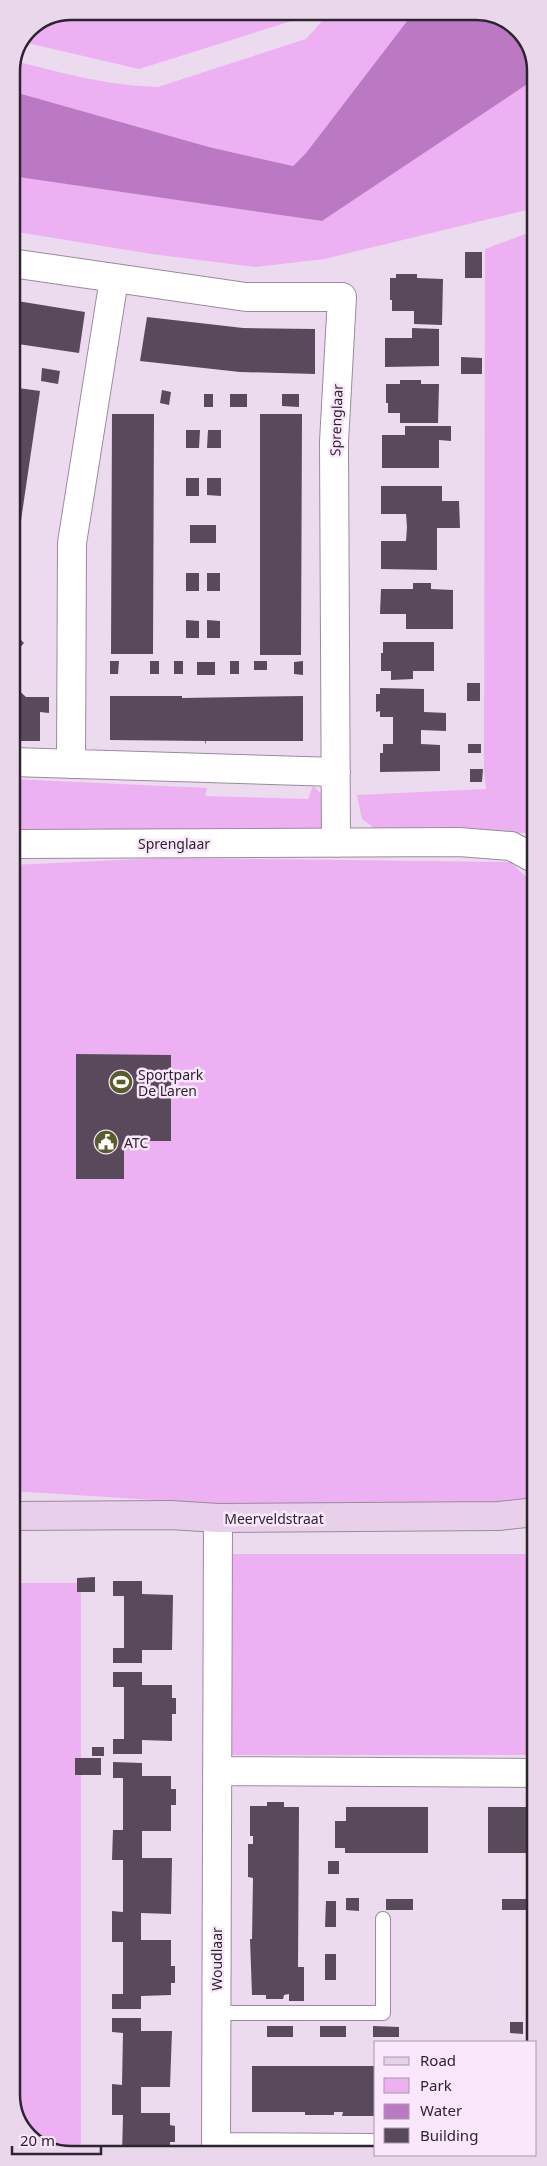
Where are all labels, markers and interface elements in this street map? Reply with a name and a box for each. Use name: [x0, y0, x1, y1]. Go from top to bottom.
street label: Sprenglaar: [325, 383, 347, 456]
street label: Sprenglaar: [138, 834, 210, 853]
place label: Sportpark De Laren: [138, 1065, 204, 1100]
sports icon: Sportpark De Laren: [108, 1069, 134, 1095]
public building icon: ATC: [93, 1129, 119, 1155]
place label: ATC: [124, 1133, 148, 1152]
street label: Meerveldstraat: [224, 1509, 324, 1528]
street label: Woudlaar: [207, 1927, 226, 1991]
legend: [374, 2041, 537, 2156]
text: Road: [420, 2050, 456, 2070]
text: Park: [420, 2075, 452, 2095]
text: Water: [420, 2100, 462, 2120]
scale bar: [12, 2124, 101, 2156]
text: Building: [420, 2125, 478, 2145]
text: 20 m: [20, 2130, 55, 2150]

